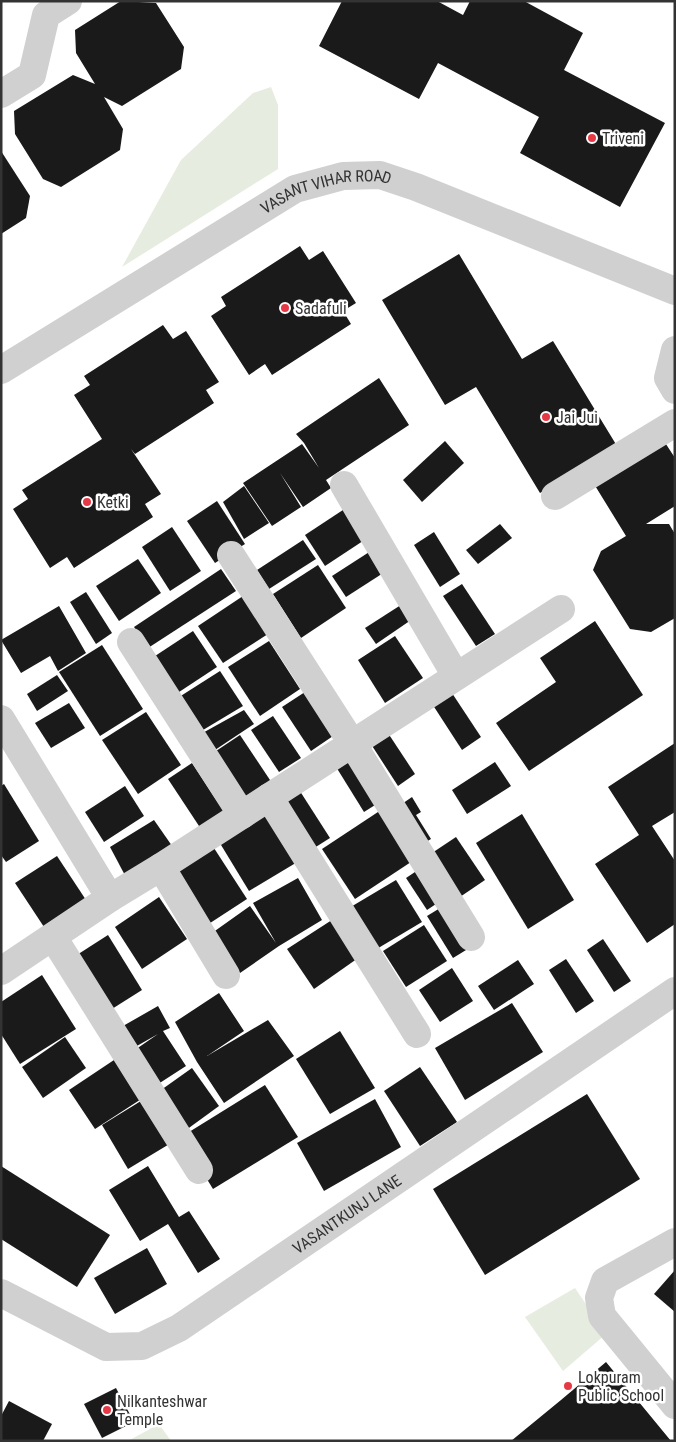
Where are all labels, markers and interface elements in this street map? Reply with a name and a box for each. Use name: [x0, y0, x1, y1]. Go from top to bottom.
place label: Triveni: [602, 129, 644, 148]
marker: Triveni: [586, 132, 598, 144]
street label: VASANT VIHAR ROAD: [257, 165, 394, 217]
place label: Sadafuli: [295, 299, 347, 318]
marker: Sadafuli: [279, 302, 291, 314]
place label: Jai Jui: [556, 408, 598, 427]
marker: Jai Jui: [540, 411, 552, 423]
place label: Ketki: [97, 493, 129, 512]
marker: Ketki: [81, 496, 93, 508]
street label: VASANTKUNJ LANE: [289, 1170, 405, 1258]
place label: Lokpuram Public School: [578, 1368, 664, 1405]
marker: Lokpuram Public School: [562, 1380, 574, 1392]
place label: Nilkanteshwar Temple: [117, 1392, 207, 1429]
marker: Nilkanteshwar Temple: [101, 1404, 113, 1416]

